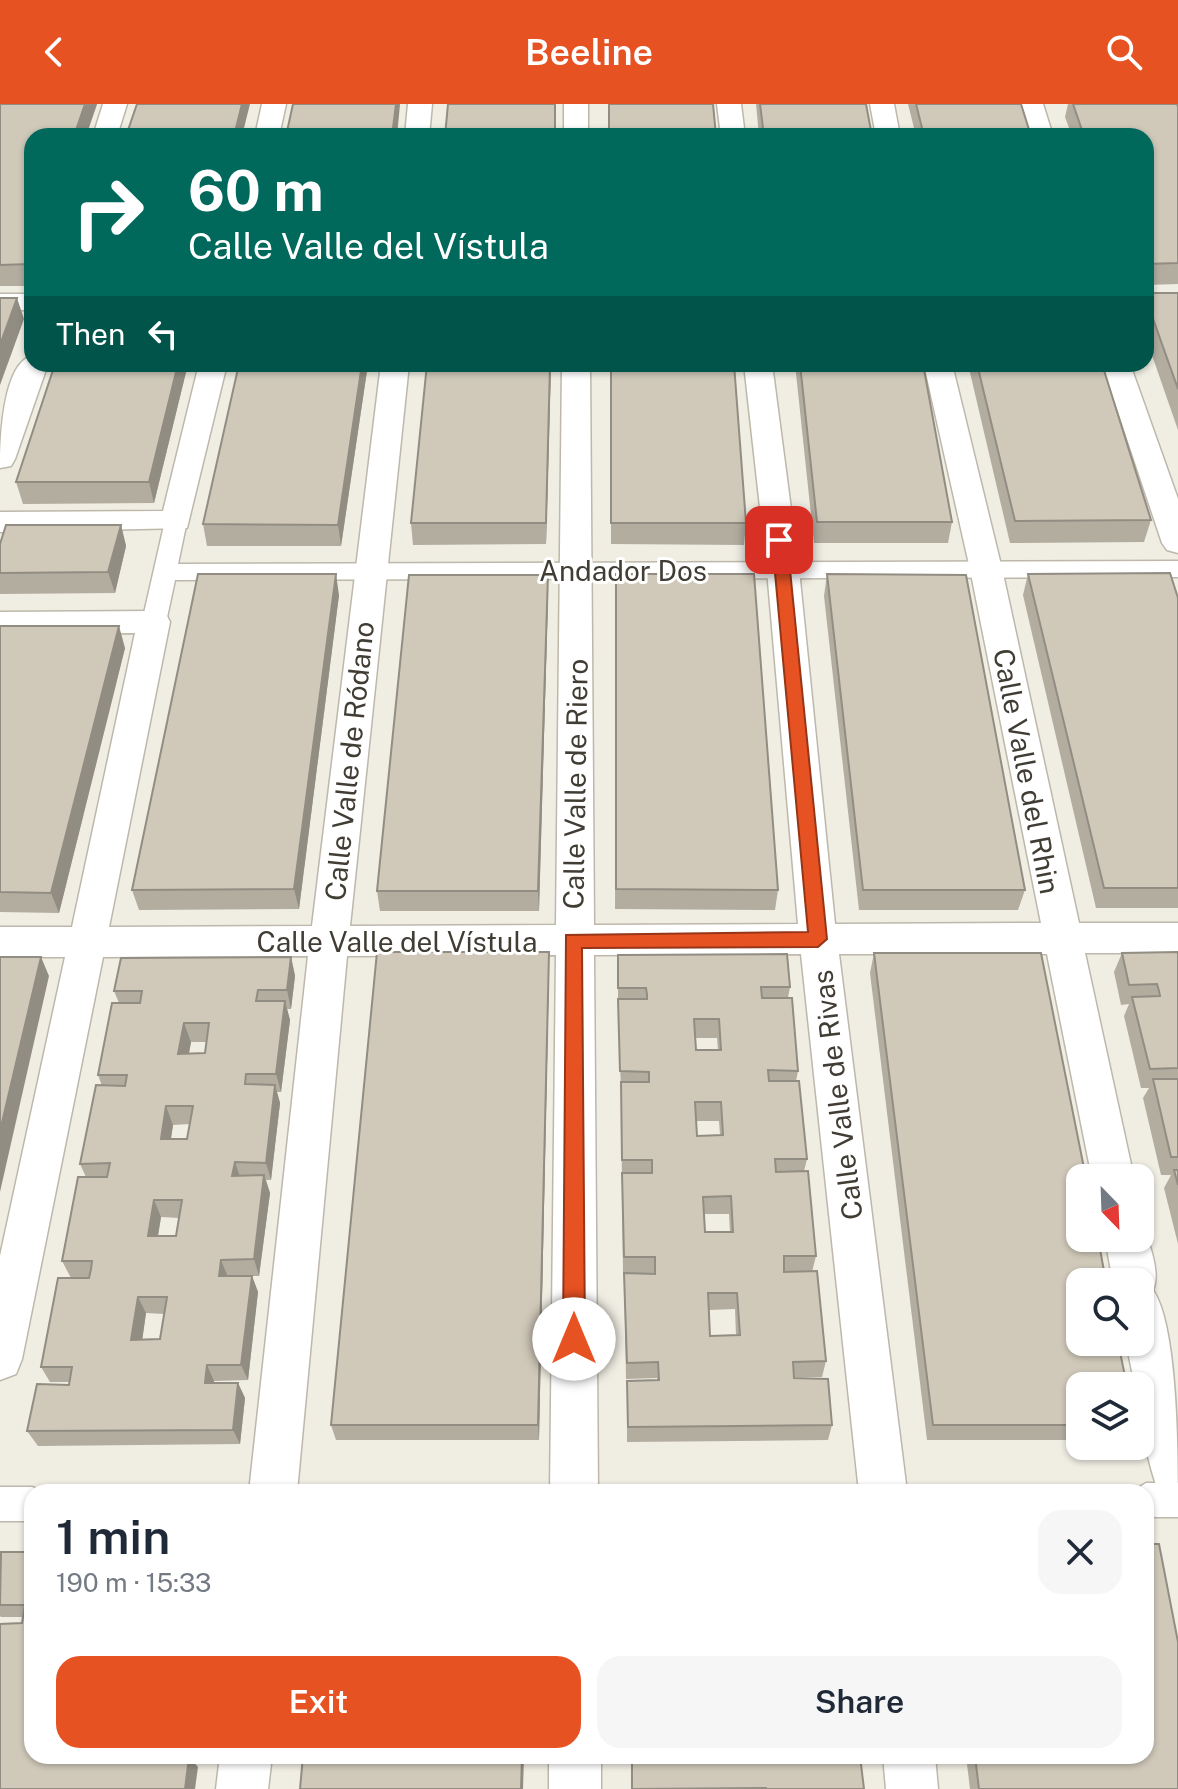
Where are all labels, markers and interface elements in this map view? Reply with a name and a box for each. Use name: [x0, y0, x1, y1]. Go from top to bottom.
icon: back: [32, 30, 76, 74]
icon: search: [1102, 30, 1146, 74]
text: Beeline: [525, 31, 653, 73]
text: 60 m: [188, 158, 324, 224]
icon: right: [56, 160, 160, 264]
text: Calle Valle del Vístula: [188, 225, 549, 267]
icon: left: [141, 312, 185, 356]
text: Then: [56, 316, 125, 352]
pin: [745, 506, 813, 574]
icon: arrive: [757, 518, 801, 562]
street label: Andador Dos: [539, 554, 707, 587]
street label: Calle Valle de Ródano: [318, 620, 380, 902]
street label: Calle Valle del Rhin: [987, 645, 1067, 897]
street label: Calle Valle de Riero: [556, 658, 594, 910]
street label: Calle Valle del Vístula: [257, 925, 537, 958]
street label: Calle Valle de Rivas: [805, 968, 869, 1222]
north arrow: [1066, 1164, 1154, 1252]
map controls: [1066, 1164, 1154, 1460]
button: search: [1066, 1268, 1154, 1356]
position arrow: [532, 1297, 616, 1381]
button: layers: [1066, 1372, 1154, 1460]
text: 1 min: [56, 1508, 170, 1565]
button: close: [1038, 1510, 1122, 1594]
text: 190 m · 15:33: [56, 1567, 212, 1598]
button: Exit: [56, 1656, 581, 1748]
button: Share: [597, 1656, 1122, 1748]

